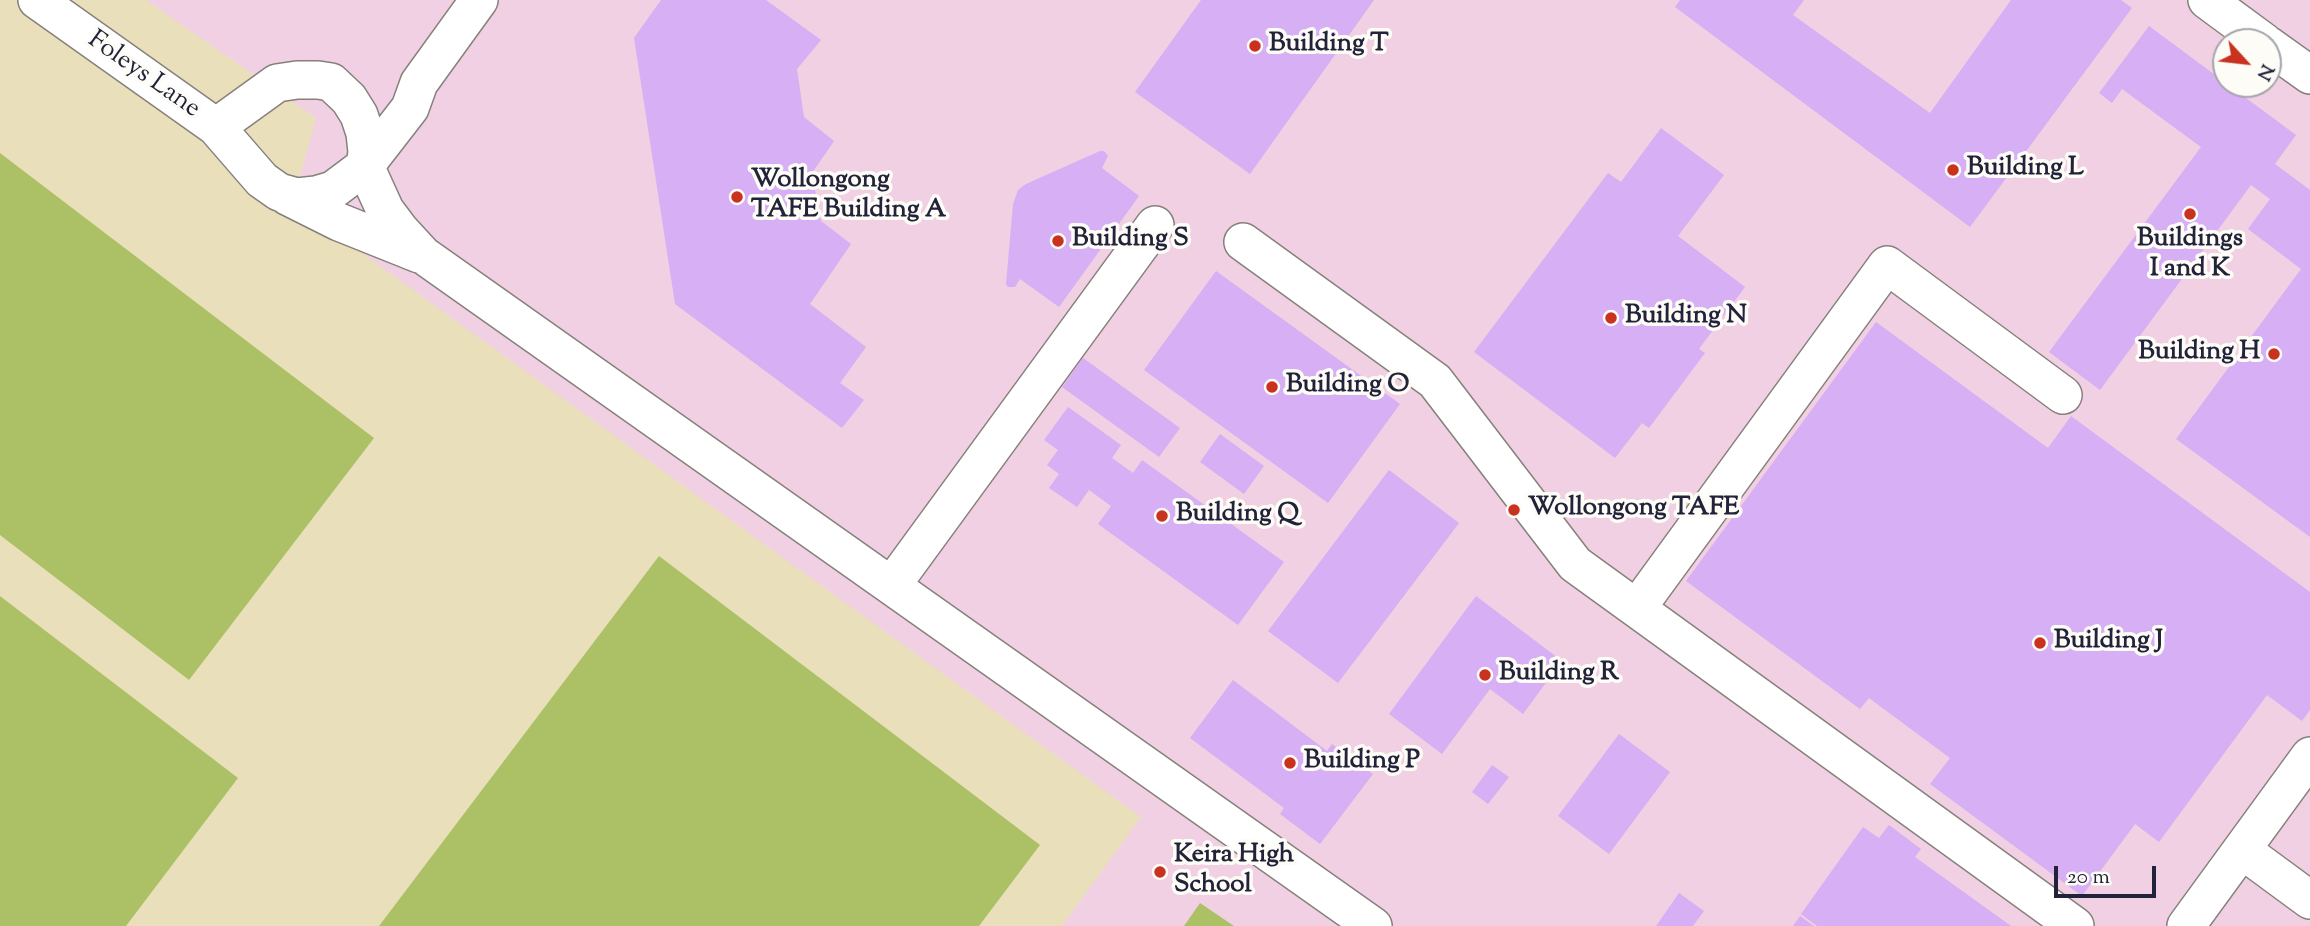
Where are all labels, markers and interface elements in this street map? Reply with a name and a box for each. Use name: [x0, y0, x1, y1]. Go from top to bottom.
street label: Foleys Lane: [81, 26, 205, 126]
north arrow: [2212, 28, 2282, 98]
place label: Building T: [1269, 30, 1388, 62]
marker: Building T: [1247, 38, 1263, 54]
text: N: [2249, 59, 2280, 85]
place label: Building L: [1967, 154, 2084, 186]
marker: Building L: [1945, 162, 1961, 178]
place label: Wollongong TAFE Building A: [751, 166, 946, 228]
marker: Wollongong TAFE Building A: [729, 189, 745, 205]
marker: Buildings I and K: [2182, 206, 2198, 222]
place label: Building S: [1072, 225, 1189, 257]
place label: Buildings I and K: [2137, 225, 2243, 286]
marker: Building S: [1050, 233, 1066, 249]
place label: Building N: [1625, 302, 1747, 334]
marker: Building N: [1603, 310, 1619, 326]
place label: Building H: [2138, 338, 2260, 370]
marker: Building H: [2266, 346, 2282, 362]
place label: Building O: [1286, 371, 1409, 403]
marker: Building O: [1264, 379, 1280, 395]
place label: Wollongong TAFE: [1528, 494, 1739, 526]
place label: Building Q: [1176, 500, 1299, 532]
marker: Wollongong TAFE: [1506, 502, 1522, 518]
marker: Building Q: [1154, 508, 1170, 524]
place label: Building J: [2054, 627, 2163, 659]
marker: Building J: [2032, 635, 2048, 651]
place label: Building R: [1499, 659, 1619, 691]
marker: Building R: [1477, 667, 1493, 683]
place label: Building P: [1304, 747, 1420, 779]
marker: Building P: [1282, 755, 1298, 771]
place label: Keira High School: [1174, 841, 1294, 903]
scale bar: [2058, 852, 2160, 896]
text: 20 m: [2067, 863, 2110, 893]
marker: Keira High School: [1152, 864, 1168, 880]

